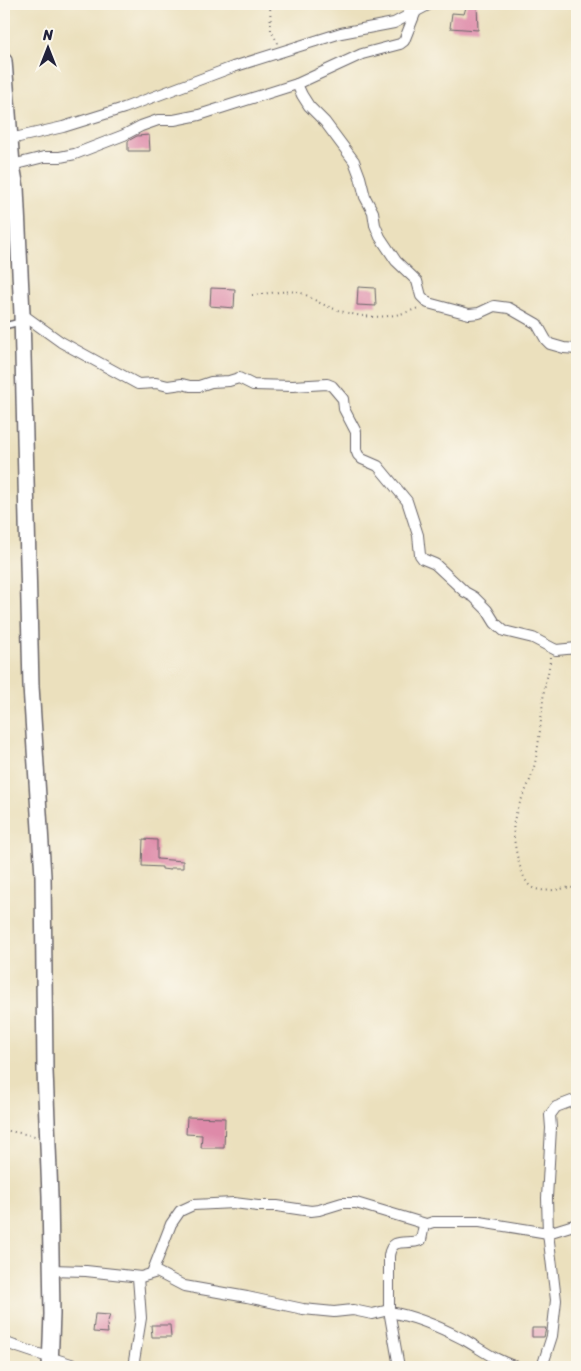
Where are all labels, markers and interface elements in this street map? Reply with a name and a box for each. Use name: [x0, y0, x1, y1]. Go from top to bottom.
north arrow: [22, 22, 72, 72]
text: N: [42, 23, 53, 48]

